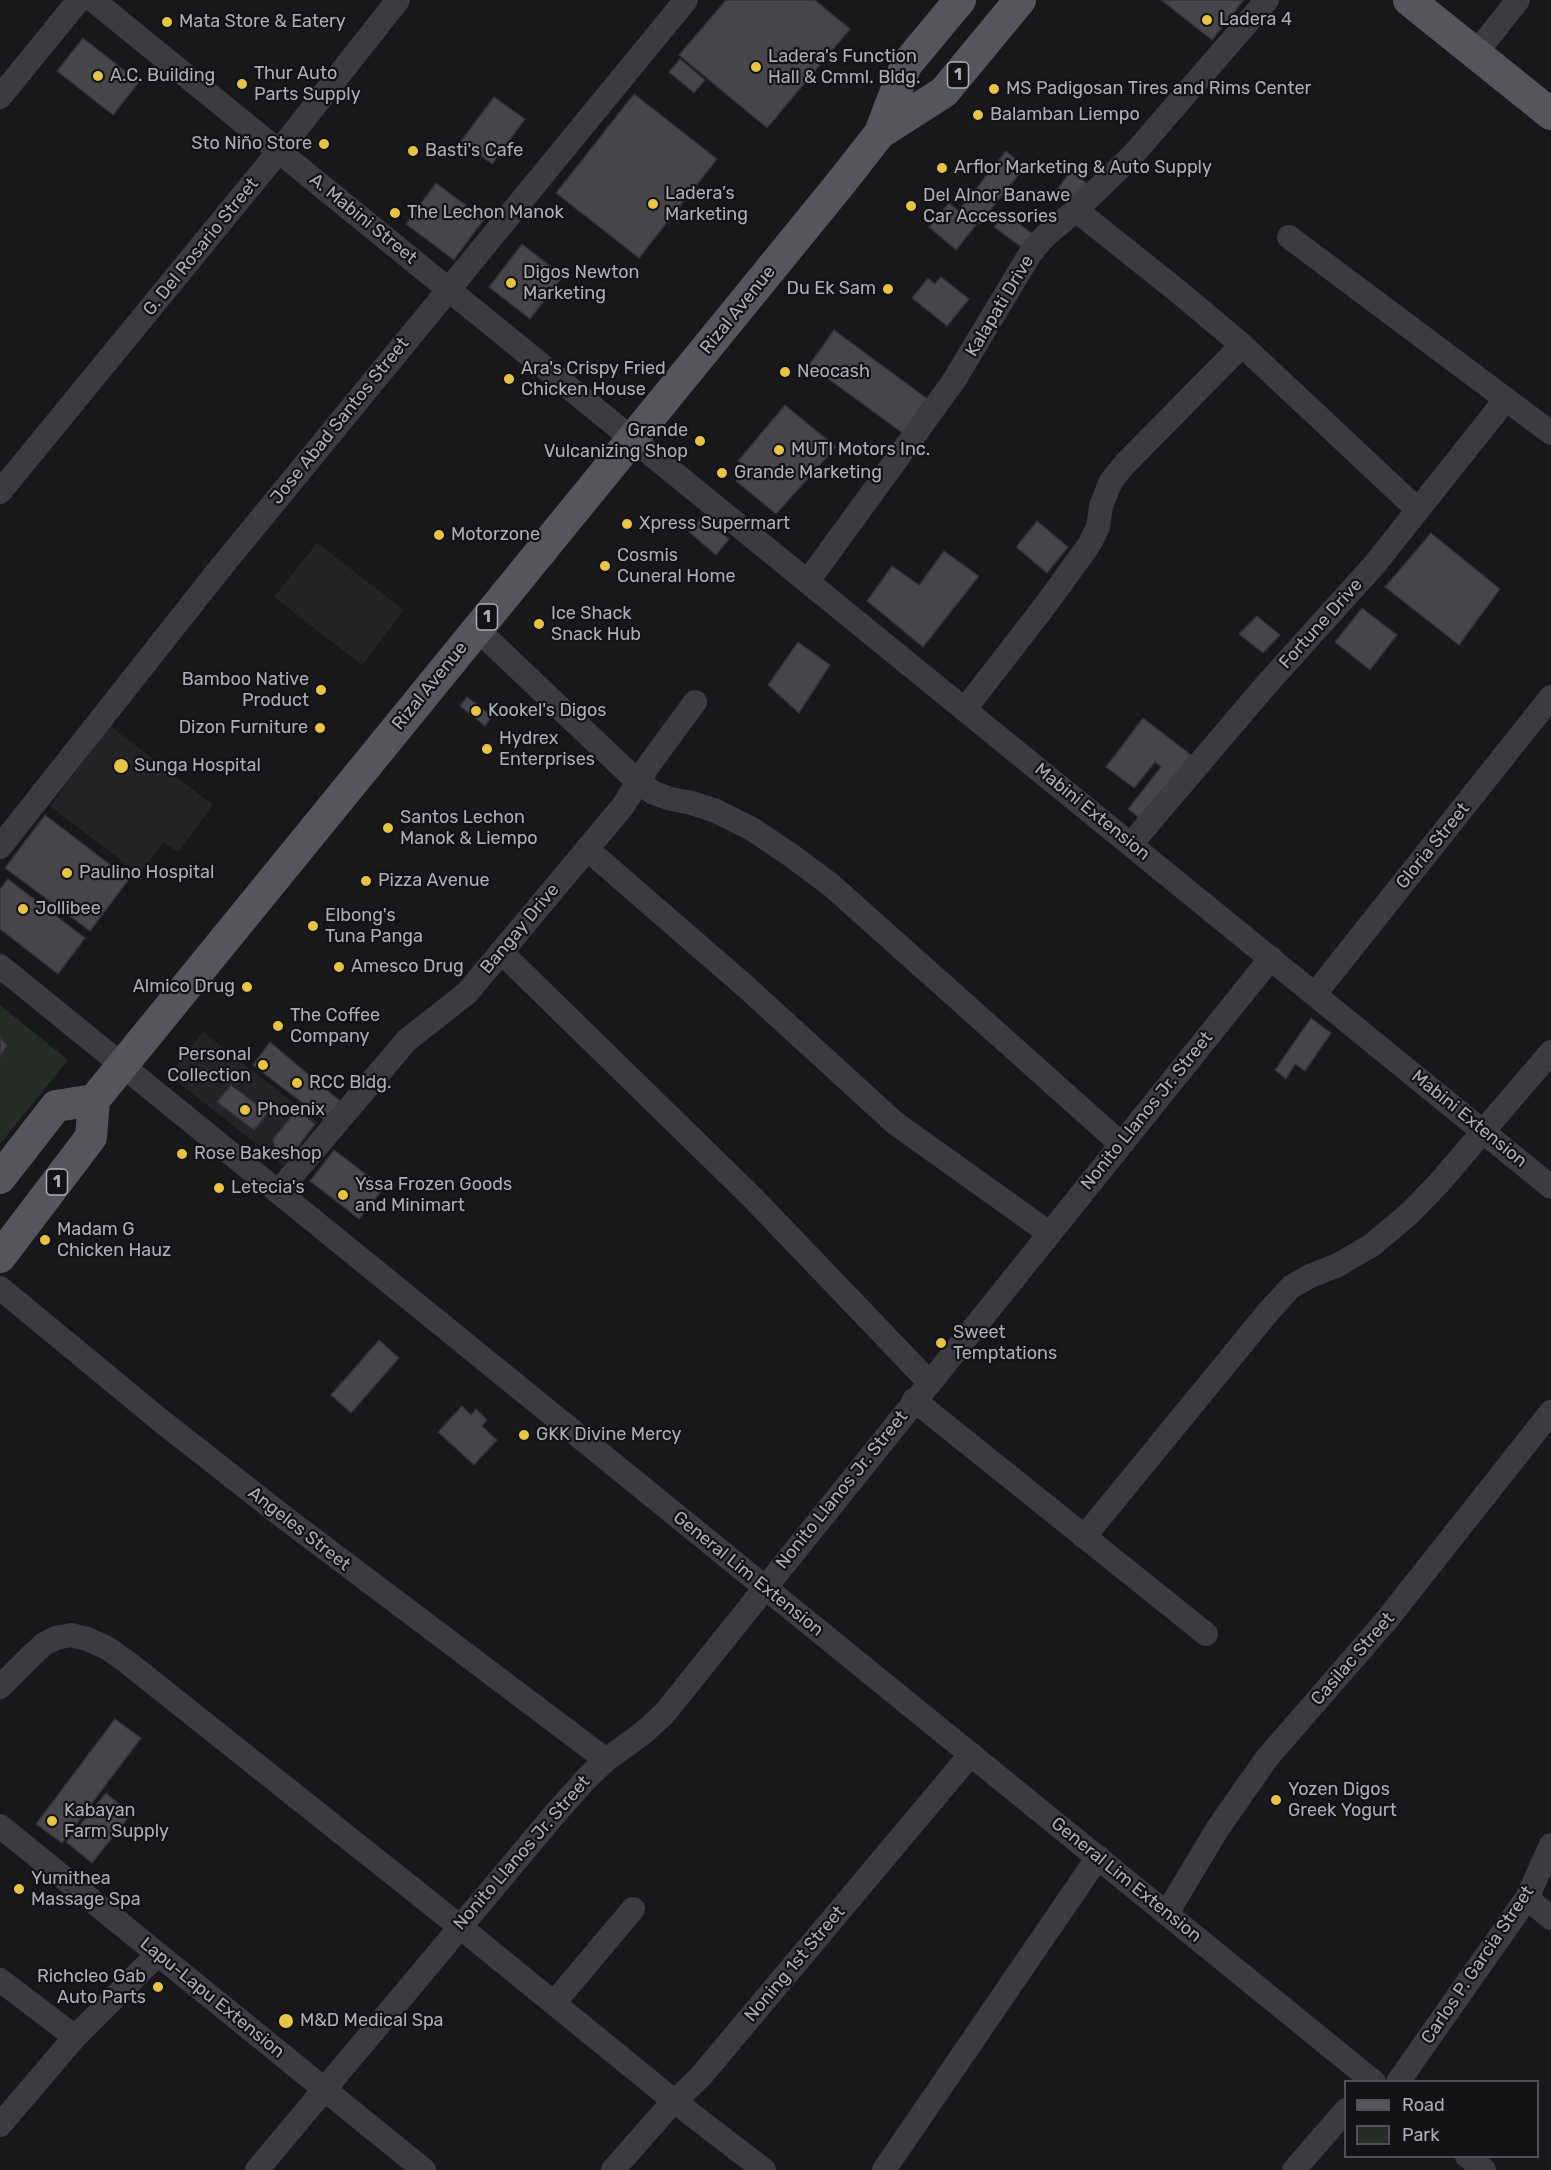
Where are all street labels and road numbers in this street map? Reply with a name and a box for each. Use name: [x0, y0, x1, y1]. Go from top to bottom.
road number: 1: [948, 62, 968, 88]
street label: A. Mabini Street: [305, 169, 421, 269]
street label: G. Del Rosario Street: [139, 174, 263, 320]
street label: Kalapati Drive: [961, 251, 1039, 361]
street label: Rizal Avenue: [696, 262, 780, 358]
street label: Jose Abad Santos Street: [266, 333, 414, 509]
street label: Fortune Drive: [1275, 574, 1367, 674]
road number: 1: [476, 604, 498, 630]
street label: Rizal Avenue: [388, 638, 472, 734]
street label: Mabini Extension: [1030, 759, 1154, 865]
street label: Gloria Street: [1392, 799, 1474, 893]
street label: Bangay Drive: [476, 880, 564, 978]
street label: Nonito Llanos Jr. Street: [1076, 1027, 1218, 1195]
street label: Mabini Extension: [1407, 1066, 1531, 1172]
road number: 1: [46, 1169, 68, 1195]
street label: Nonito Llanos Jr. Street: [771, 1406, 913, 1574]
street label: Angeles Street: [244, 1482, 354, 1576]
street label: General Lim Extension: [669, 1507, 827, 1641]
street label: Casilac Street: [1307, 1608, 1399, 1710]
street label: Nonito Llanos Jr. Street: [449, 1771, 595, 1935]
street label: General Lim Extension: [1047, 1813, 1205, 1947]
street label: Carlos P. Garcia Street: [1417, 1882, 1539, 2048]
street label: Noning 1st Street: [740, 1902, 850, 2026]
street label: Lapu-Lapu Extension: [135, 1933, 289, 2063]

